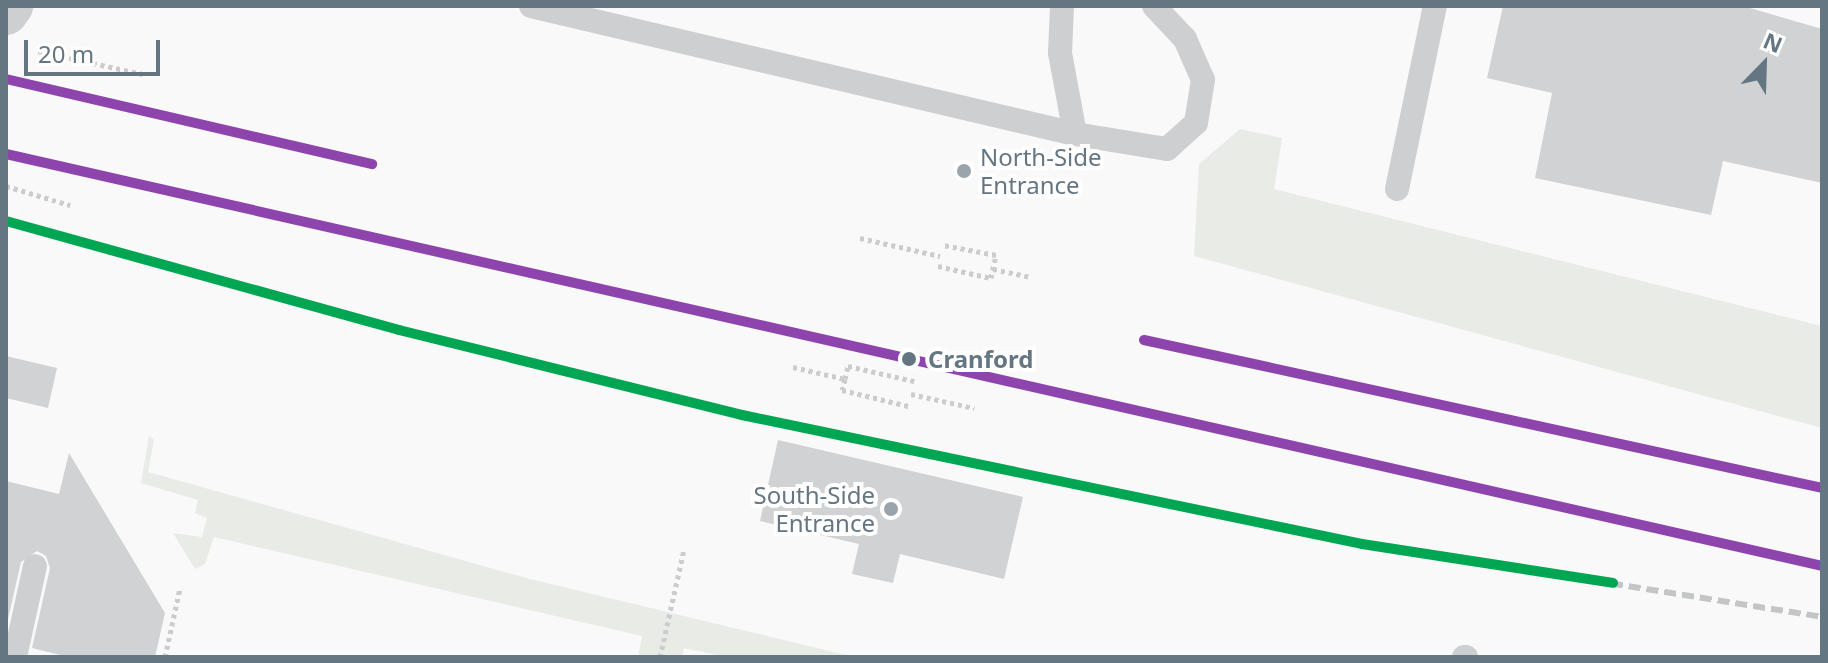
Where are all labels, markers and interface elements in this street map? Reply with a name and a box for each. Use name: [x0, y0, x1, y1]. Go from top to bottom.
scale bar: [28, 24, 164, 74]
north arrow: [1724, 24, 1804, 104]
text: N: [1759, 25, 1787, 59]
text: 20 m: [38, 37, 94, 70]
place label: North-Side Entrance: [980, 143, 1102, 199]
marker: North-Side Entrance: [955, 162, 973, 180]
place label: Cranford: [928, 345, 1033, 373]
marker: Cranford: [897, 347, 921, 371]
place label: South-Side Entrance: [754, 481, 875, 537]
marker: South-Side Entrance: [882, 500, 900, 518]

